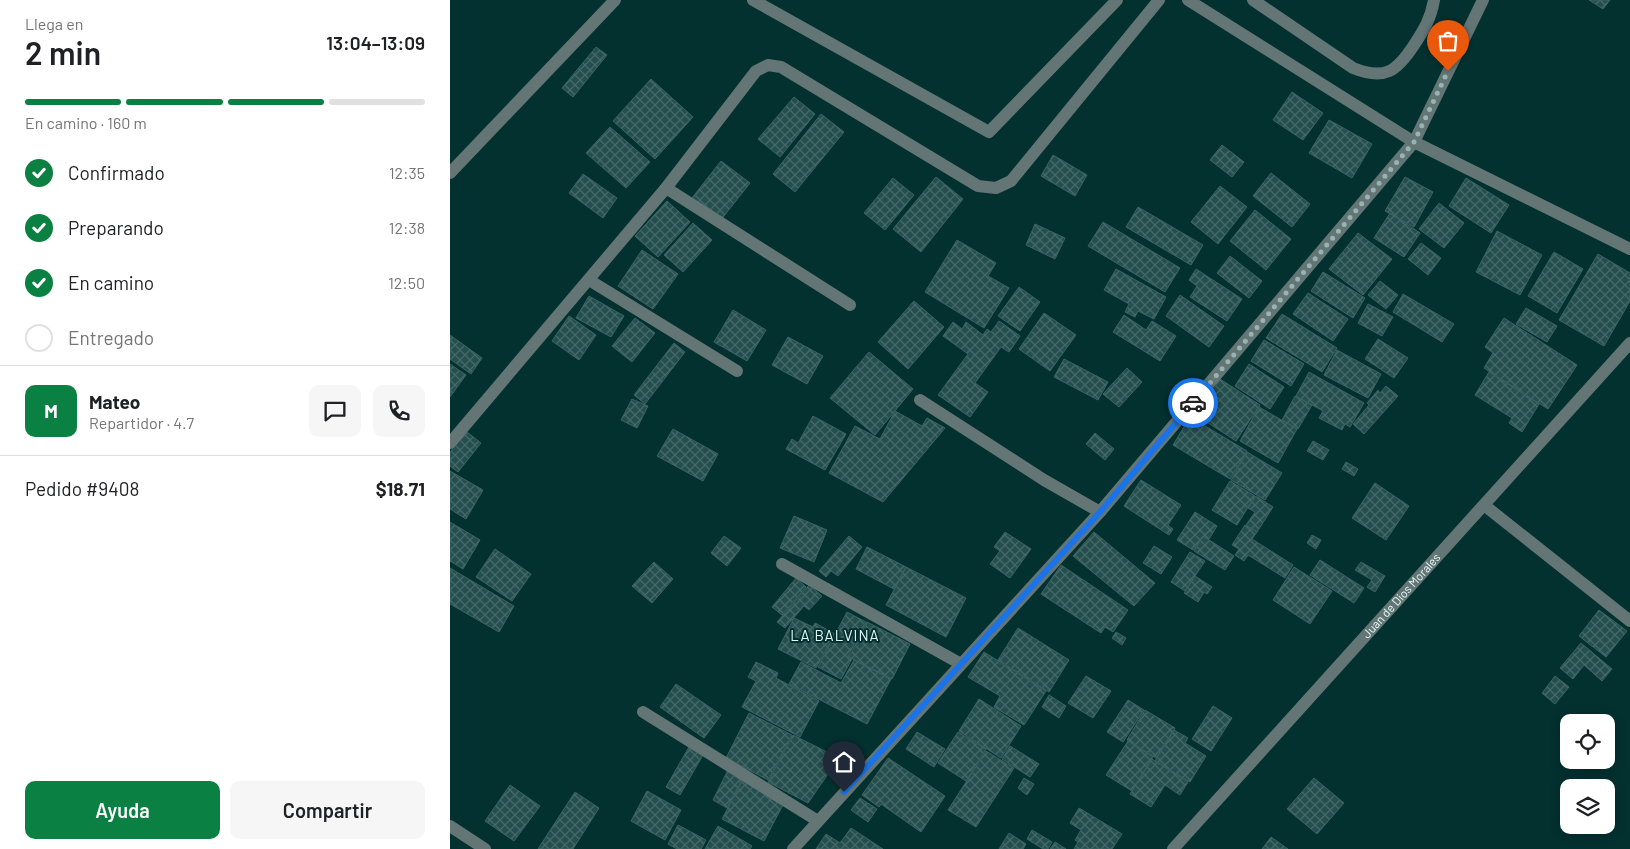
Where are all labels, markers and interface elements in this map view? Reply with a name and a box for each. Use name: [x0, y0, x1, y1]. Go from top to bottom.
text: Llega en: [25, 14, 83, 33]
pin: [1427, 20, 1469, 71]
icon: bag: [1434, 27, 1462, 55]
text: 13:04–13:09: [326, 31, 425, 54]
text: 2 min: [25, 33, 101, 71]
text: En camino · 160 m: [25, 113, 147, 132]
icon: check: [25, 159, 53, 187]
text: Confirmado: [68, 161, 165, 184]
text: 12:35: [389, 163, 425, 182]
icon: check: [25, 214, 53, 242]
text: Preparando: [68, 216, 164, 239]
text: 12:38: [389, 218, 425, 237]
icon: check: [25, 269, 53, 297]
text: En camino: [68, 271, 154, 294]
text: 12:50: [388, 273, 425, 292]
text: Entregado: [68, 326, 154, 349]
courier: [1168, 378, 1218, 428]
button: chat: [309, 385, 361, 437]
button: phone: [373, 385, 425, 437]
icon: car: [1179, 389, 1207, 417]
text: Mateo: [89, 390, 140, 413]
text: M: [44, 399, 58, 422]
text: Repartidor · 4.7: [89, 413, 194, 432]
text: Pedido #9408: [25, 477, 139, 500]
text: $18.71: [376, 477, 425, 500]
street label: Juan de Dios Morales: [1359, 550, 1443, 641]
district label: LA BALVINA: [790, 626, 880, 644]
map controls: [1560, 714, 1615, 834]
button: locate: [1560, 714, 1615, 769]
pin: [823, 741, 865, 792]
icon: home: [830, 748, 858, 776]
button: layers: [1560, 779, 1615, 834]
button: Ayuda: [25, 781, 220, 839]
button: Compartir: [230, 781, 425, 839]

